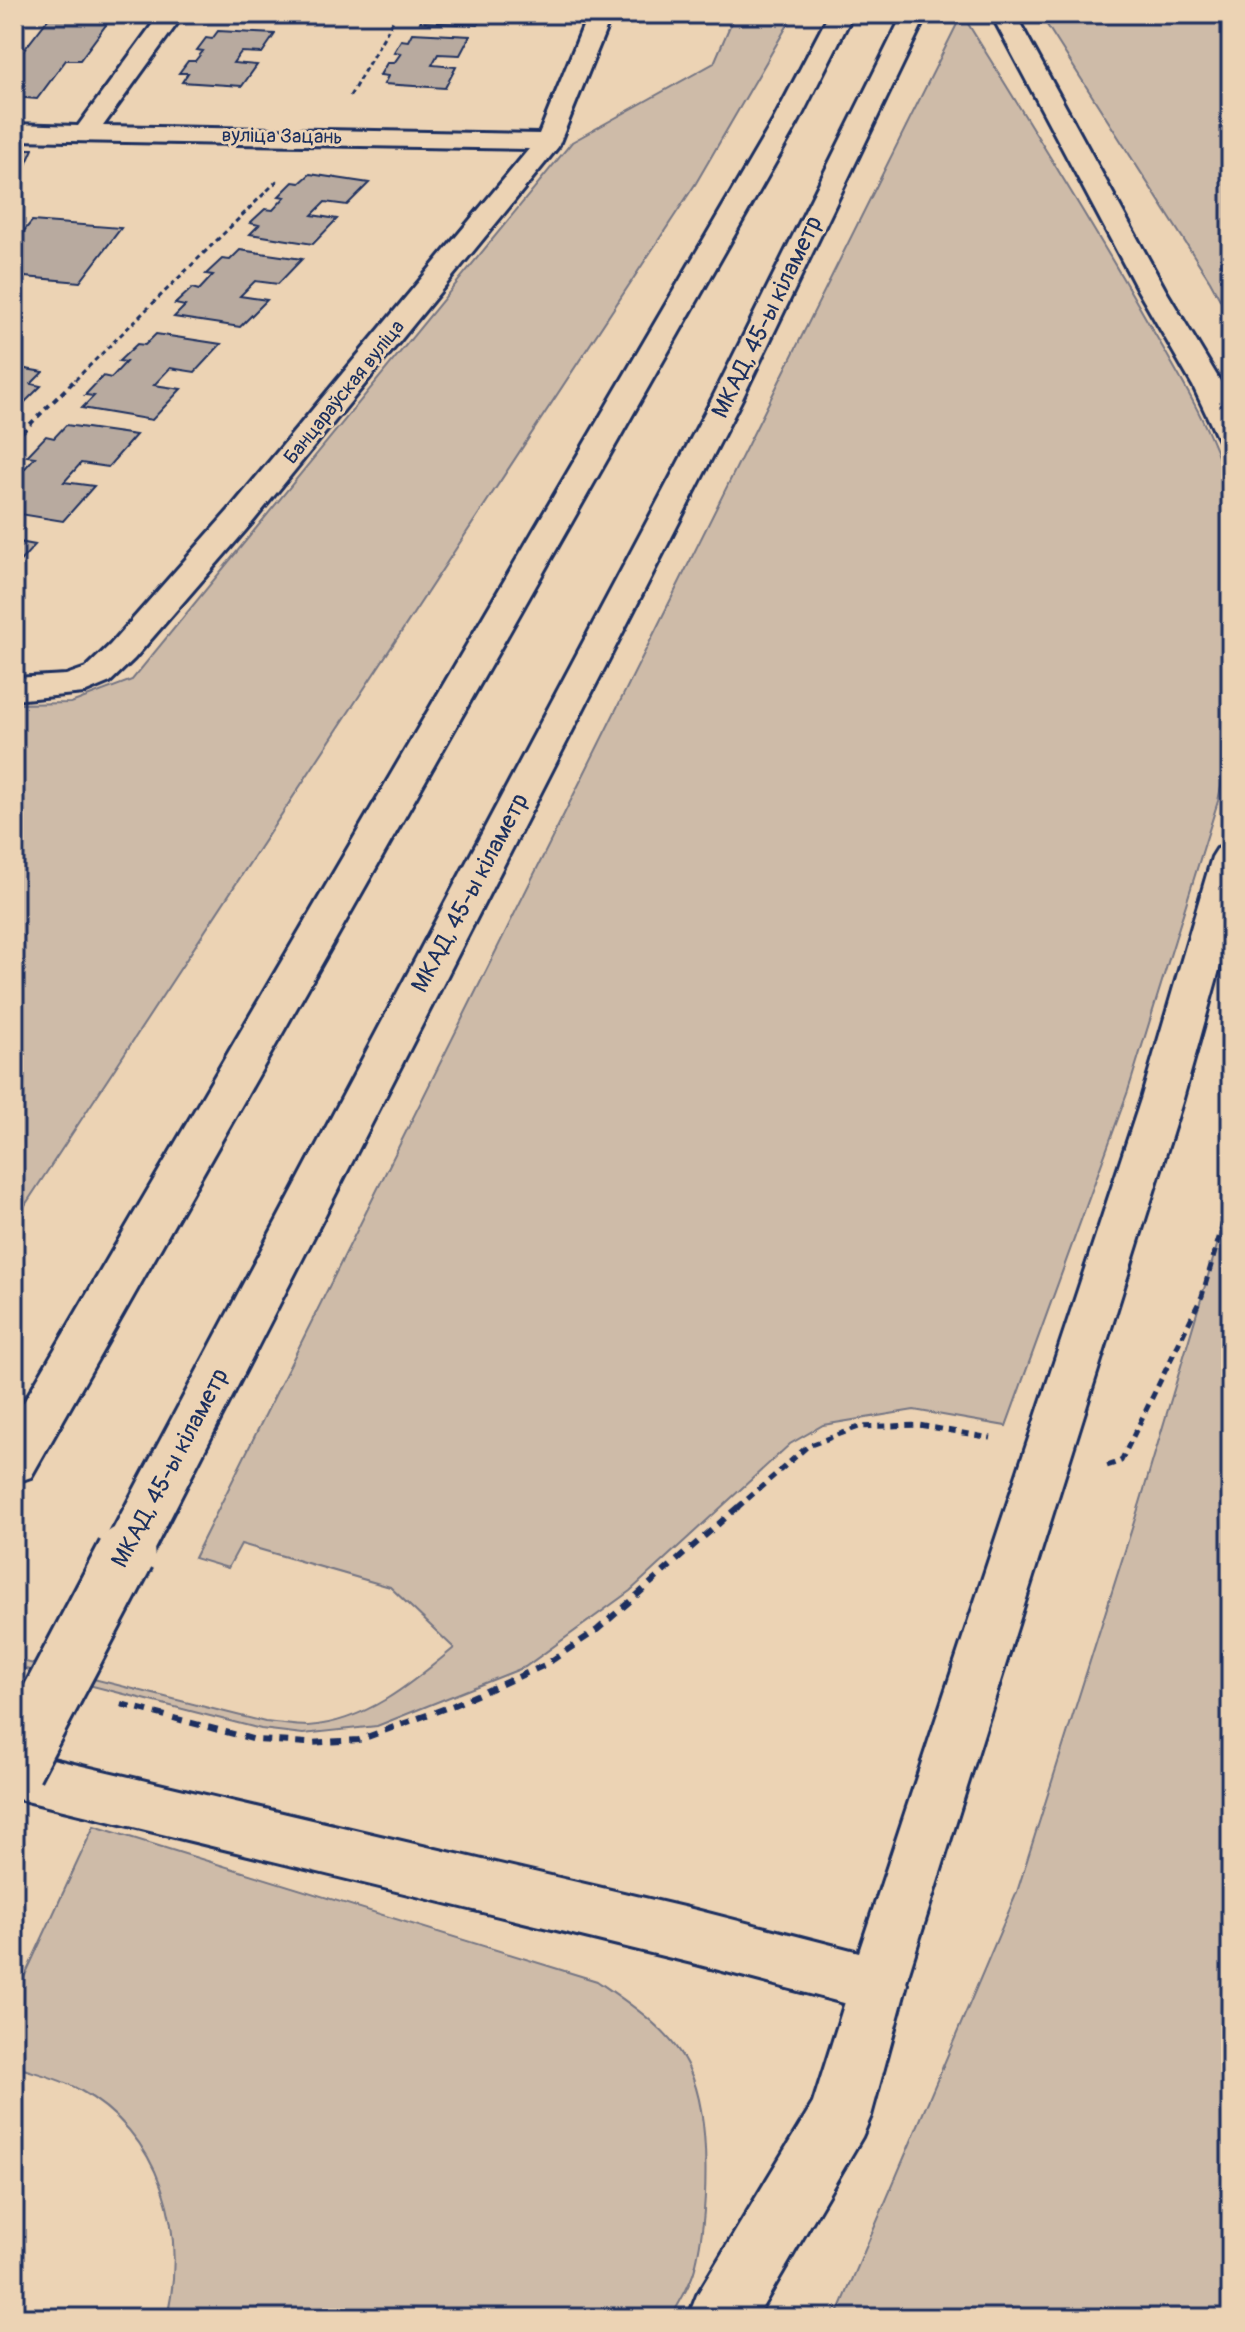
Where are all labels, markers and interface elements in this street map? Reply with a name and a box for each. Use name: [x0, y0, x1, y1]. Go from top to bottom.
street label: вуліца Зацань: [221, 122, 343, 150]
street label: МКАД, 45-ы кіламетр: [705, 211, 829, 423]
street label: Банцараўская вуліца: [278, 315, 410, 469]
street label: МКАД, 45-ы кіламетр: [405, 788, 535, 998]
street label: МКАД, 45-ы кіламетр: [105, 1363, 235, 1573]

